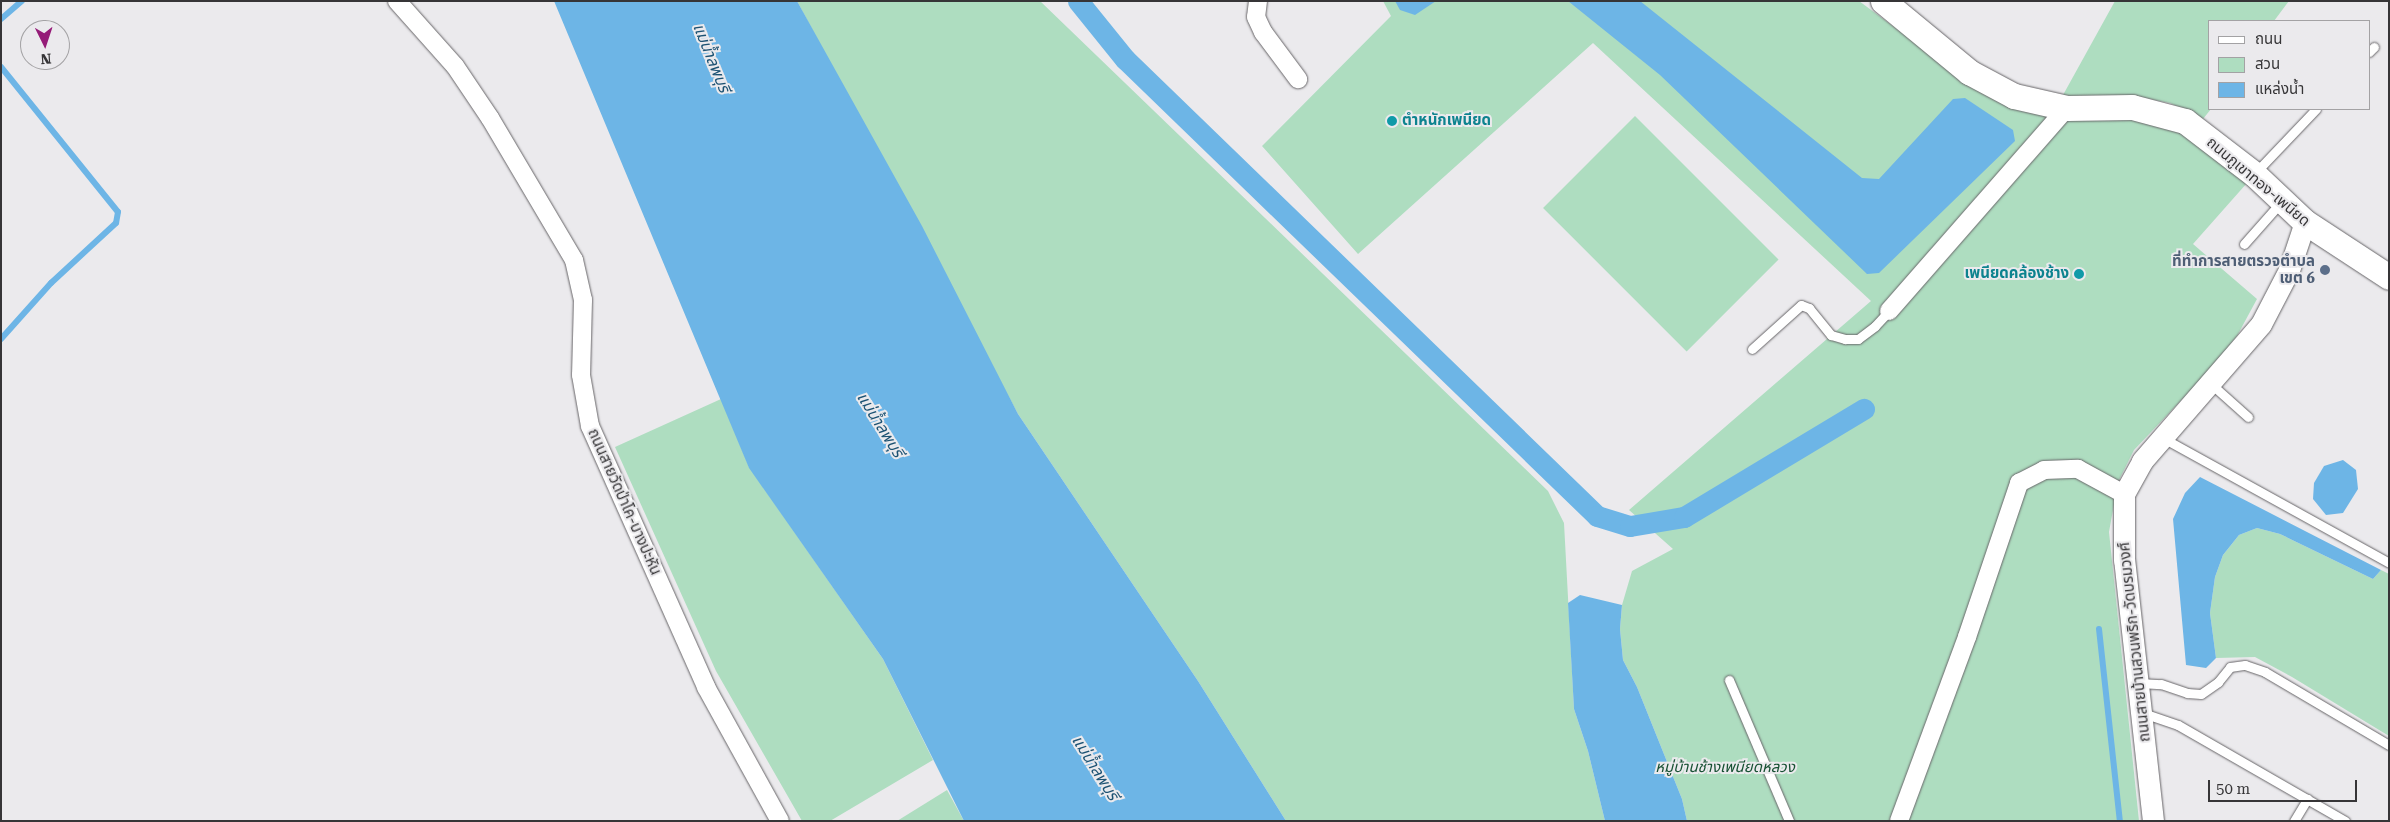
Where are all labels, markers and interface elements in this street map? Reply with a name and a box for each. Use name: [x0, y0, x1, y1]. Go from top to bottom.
north arrow: [20, 20, 70, 70]
legend: [2208, 20, 2370, 110]
water label: แม่น้ำลพบุรี: [688, 21, 734, 95]
text: ถนน: [2255, 30, 2282, 48]
text: N: [40, 51, 52, 67]
text: สวน: [2255, 55, 2280, 73]
text: แหล่งน้ำ: [2255, 80, 2304, 98]
place label: ตำหนักเพนียด: [1402, 112, 1491, 130]
marker: ตำหนักเพนียด: [1386, 115, 1398, 127]
street label: ถนนภูเขาทอง-เพนียด: [2203, 134, 2313, 230]
place label: ที่ทำการสายตรวจตำบล เขต 6: [2172, 252, 2315, 287]
marker: ที่ทำการสายตรวจตำบล เขต 6: [2319, 264, 2331, 276]
place label: เพนียดคล้องช้าง: [1964, 265, 2069, 283]
marker: เพนียดคล้องช้าง: [2073, 268, 2085, 280]
water label: แม่น้ำลพบุรี: [853, 389, 907, 461]
street label: ถนนสายวัดป่าโค-บางปะหัน: [584, 426, 664, 578]
street label: ถนนสายบ้านสวนพริก-วัดบรมวงศ์: [2116, 541, 2154, 743]
water label: แม่น้ำลพบุรี: [1068, 732, 1122, 804]
park label: หมู่บ้านช้างเพนียดหลวง: [1655, 759, 1795, 777]
scale bar: [2210, 770, 2359, 802]
text: 50 m: [2216, 780, 2250, 798]

